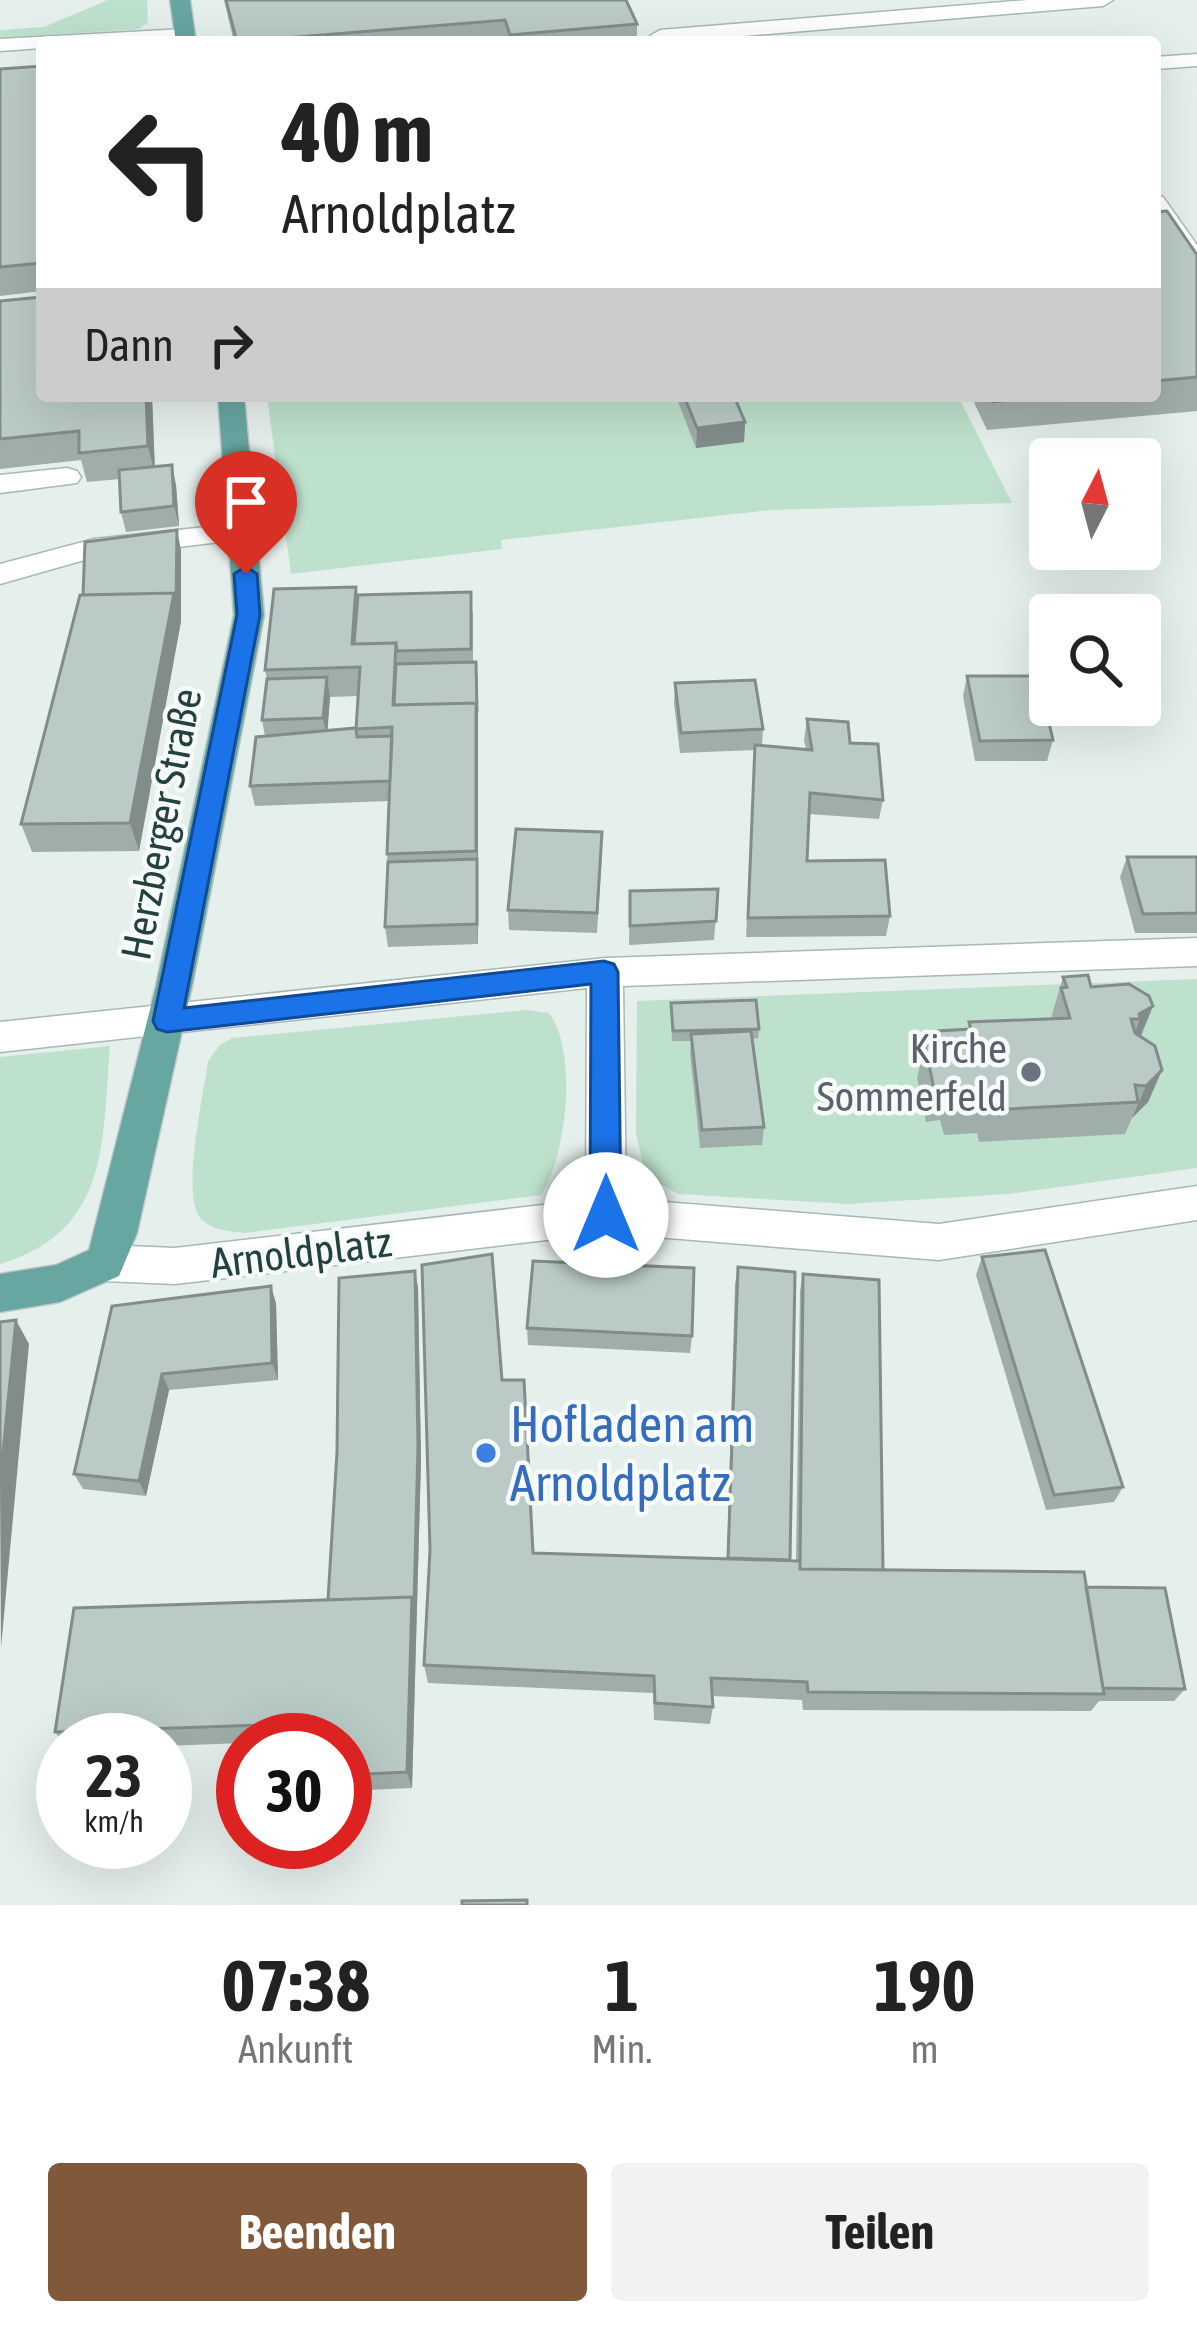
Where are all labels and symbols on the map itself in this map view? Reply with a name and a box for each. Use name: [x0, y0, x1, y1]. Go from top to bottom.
north arrow: [1029, 438, 1161, 570]
pin: [195, 451, 297, 574]
street label: Herzberger Straße: [111, 684, 211, 964]
place label: Kirche Sommerfeld: [817, 1024, 1007, 1120]
marker: Kirche Sommerfeld: [1018, 1059, 1044, 1085]
position arrow: [543, 1152, 669, 1278]
street label: Arnoldplatz: [208, 1217, 394, 1287]
place label: Hofladen am Arnoldplatz: [510, 1394, 754, 1512]
marker: Hofladen am Arnoldplatz: [473, 1440, 499, 1466]
speed limit sign: 30: [216, 1713, 372, 1869]

